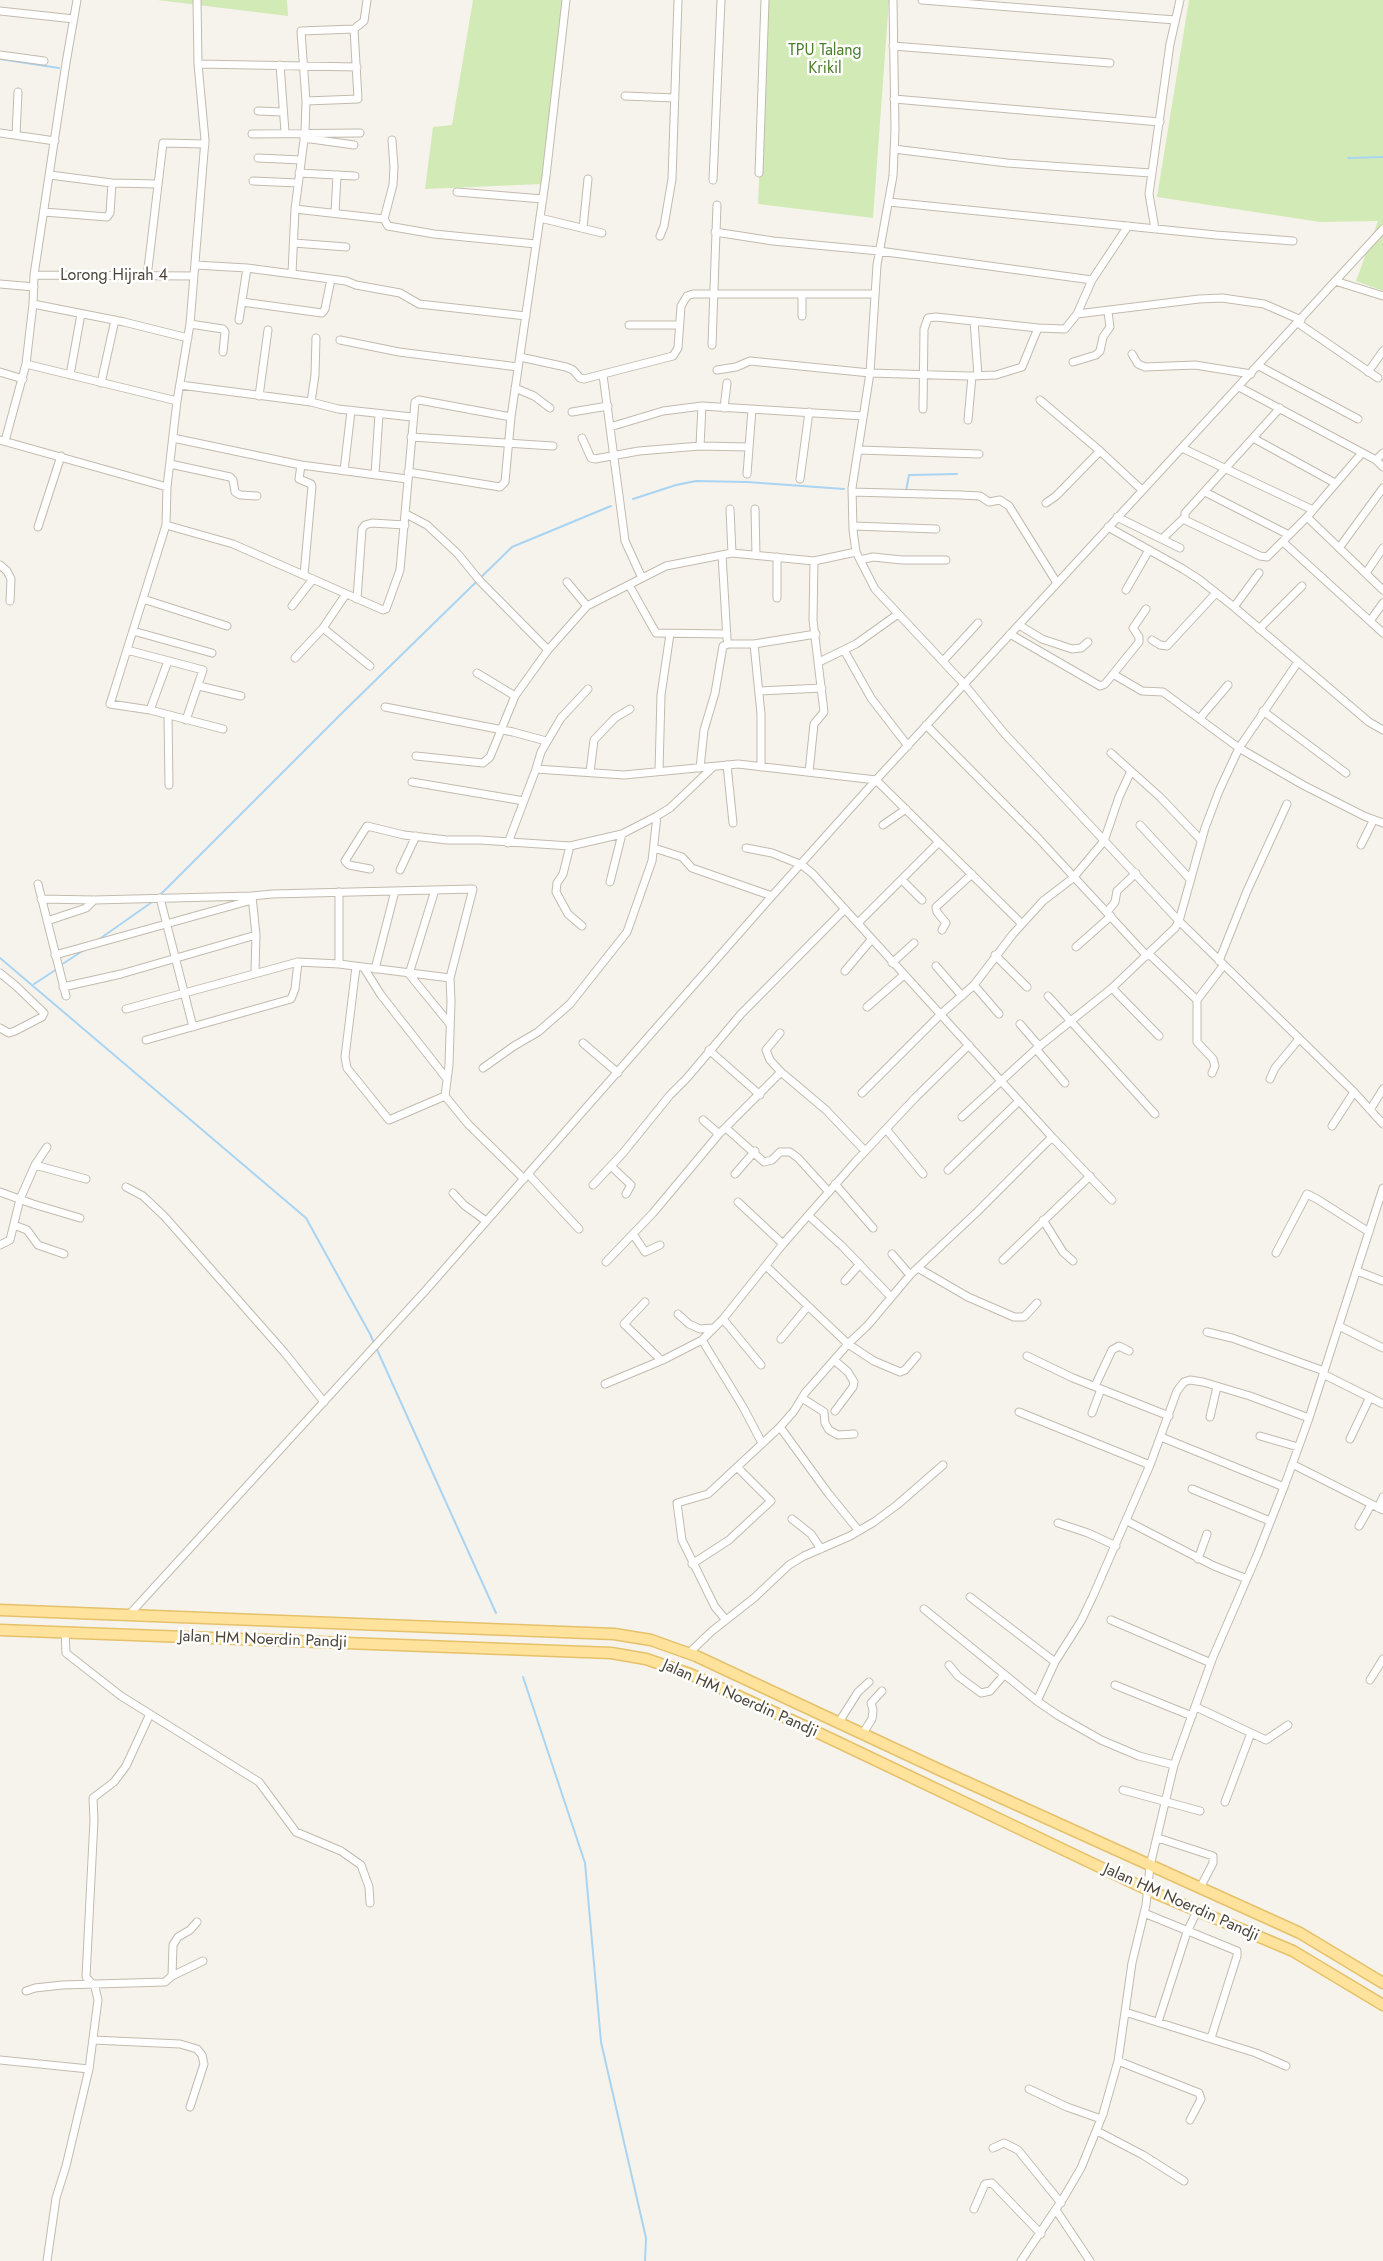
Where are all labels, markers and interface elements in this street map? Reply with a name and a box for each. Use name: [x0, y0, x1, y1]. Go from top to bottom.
park label: TPU Talang Krikil: [788, 41, 862, 79]
street label: Lorong Hijrah 4: [60, 266, 168, 286]
street label: Jalan HM Noerdin Pandji: [179, 1627, 347, 1653]
street label: Jalan HM Noerdin Pandji: [659, 1656, 821, 1742]
street label: Jalan HM Noerdin Pandji: [1100, 1860, 1262, 1946]

